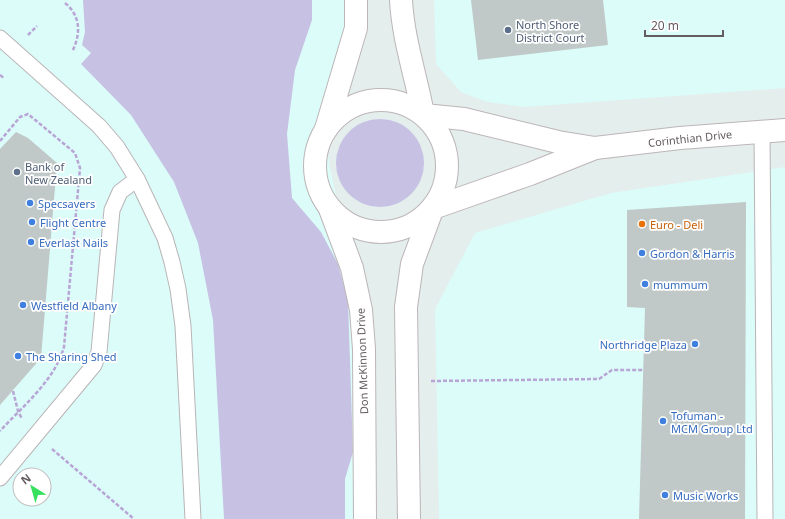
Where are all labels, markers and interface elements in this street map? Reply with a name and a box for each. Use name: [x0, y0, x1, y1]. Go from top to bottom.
scale bar: [645, 12, 723, 38]
place label: North Shore District Court: [516, 17, 585, 45]
text: 20 m: [651, 17, 679, 34]
marker: North Shore District Court: [503, 25, 513, 35]
street label: Corinthian Drive: [647, 126, 733, 150]
place label: Bank of New Zealand: [25, 159, 92, 187]
marker: Bank of New Zealand: [12, 167, 22, 177]
place label: Specsavers: [38, 196, 95, 211]
marker: Specsavers: [25, 198, 35, 208]
place label: Flight Centre: [40, 215, 106, 230]
marker: Flight Centre: [27, 217, 37, 227]
place label: Euro - Deli: [650, 217, 703, 232]
marker: Euro - Deli: [637, 219, 647, 229]
place label: Everlast Nails: [39, 235, 108, 250]
marker: Everlast Nails: [26, 237, 36, 247]
place label: Gordon & Harris: [650, 246, 735, 261]
marker: Gordon & Harris: [637, 248, 647, 258]
place label: mummum: [653, 277, 708, 292]
marker: mummum: [640, 279, 650, 289]
place label: Westfield Albany: [31, 298, 117, 313]
marker: Westfield Albany: [18, 300, 28, 310]
street label: Don McKinnon Drive: [353, 308, 371, 414]
place label: Northridge Plaza: [600, 337, 687, 352]
marker: Northridge Plaza: [690, 339, 700, 349]
place label: The Sharing Shed: [26, 349, 117, 364]
marker: The Sharing Shed: [13, 351, 23, 361]
place label: Tofuman - MCM Group Ltd: [671, 408, 753, 436]
marker: Tofuman - MCM Group Ltd: [658, 416, 668, 426]
north arrow: [12, 467, 52, 507]
text: N: [18, 470, 34, 487]
place label: Music Works: [673, 488, 738, 503]
marker: Music Works: [660, 490, 670, 500]

